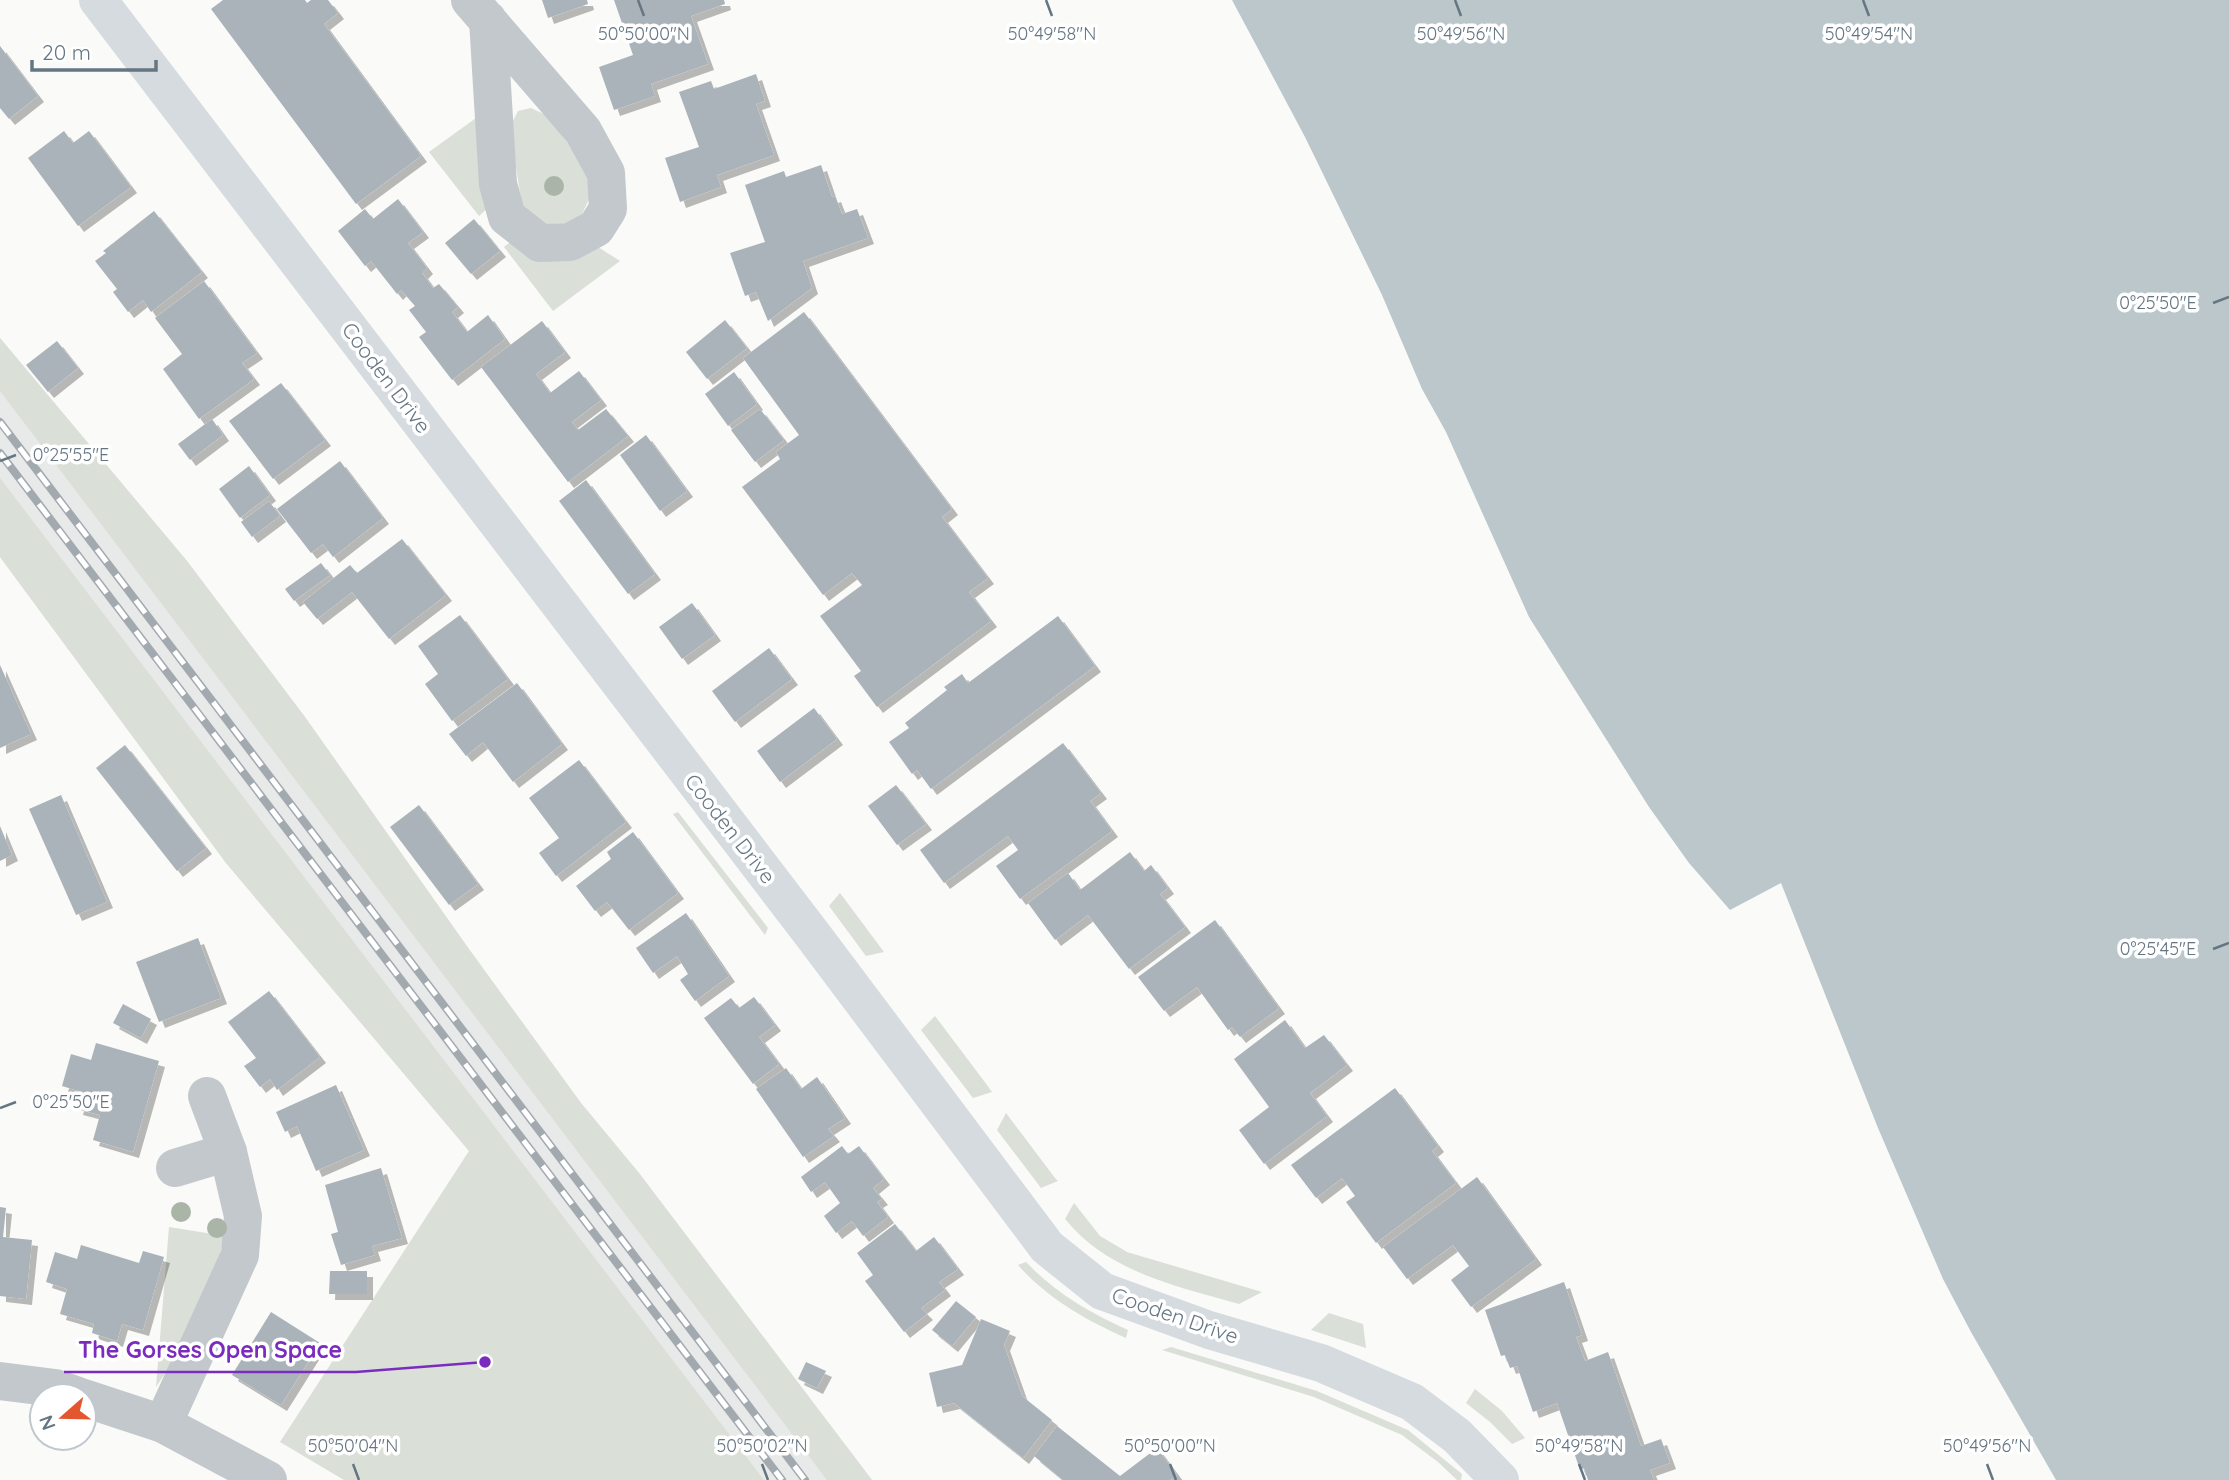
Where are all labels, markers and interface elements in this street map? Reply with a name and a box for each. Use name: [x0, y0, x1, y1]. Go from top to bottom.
text: 50°50'00"N: [598, 22, 690, 45]
text: 50°49'58"N: [1008, 22, 1096, 45]
text: 50°49'56"N: [1417, 22, 1505, 45]
text: 50°49'54"N: [1825, 22, 1913, 45]
scale bar: [32, 28, 156, 72]
text: 20 m: [42, 39, 91, 65]
text: 0°25'50"E: [2119, 291, 2197, 314]
street label: Cooden Drive: [337, 317, 437, 438]
text: 0°25'55"E: [33, 443, 109, 466]
street label: Cooden Drive: [680, 768, 782, 888]
text: 0°25'45"E: [2120, 937, 2196, 960]
text: 0°25'50"E: [32, 1090, 110, 1113]
street label: Cooden Drive: [1109, 1281, 1242, 1349]
callout: The Gorses Open Space: [64, 1328, 356, 1372]
text: The Gorses Open Space: [78, 1335, 342, 1364]
north arrow: [28, 1382, 98, 1452]
text: N: [33, 1412, 61, 1433]
text: 50°50'04"N: [308, 1434, 398, 1457]
text: 50°50'02"N: [716, 1434, 808, 1457]
text: 50°50'00"N: [1124, 1434, 1216, 1457]
text: 50°49'58"N: [1535, 1434, 1623, 1457]
text: 50°49'56"N: [1943, 1434, 2031, 1457]

